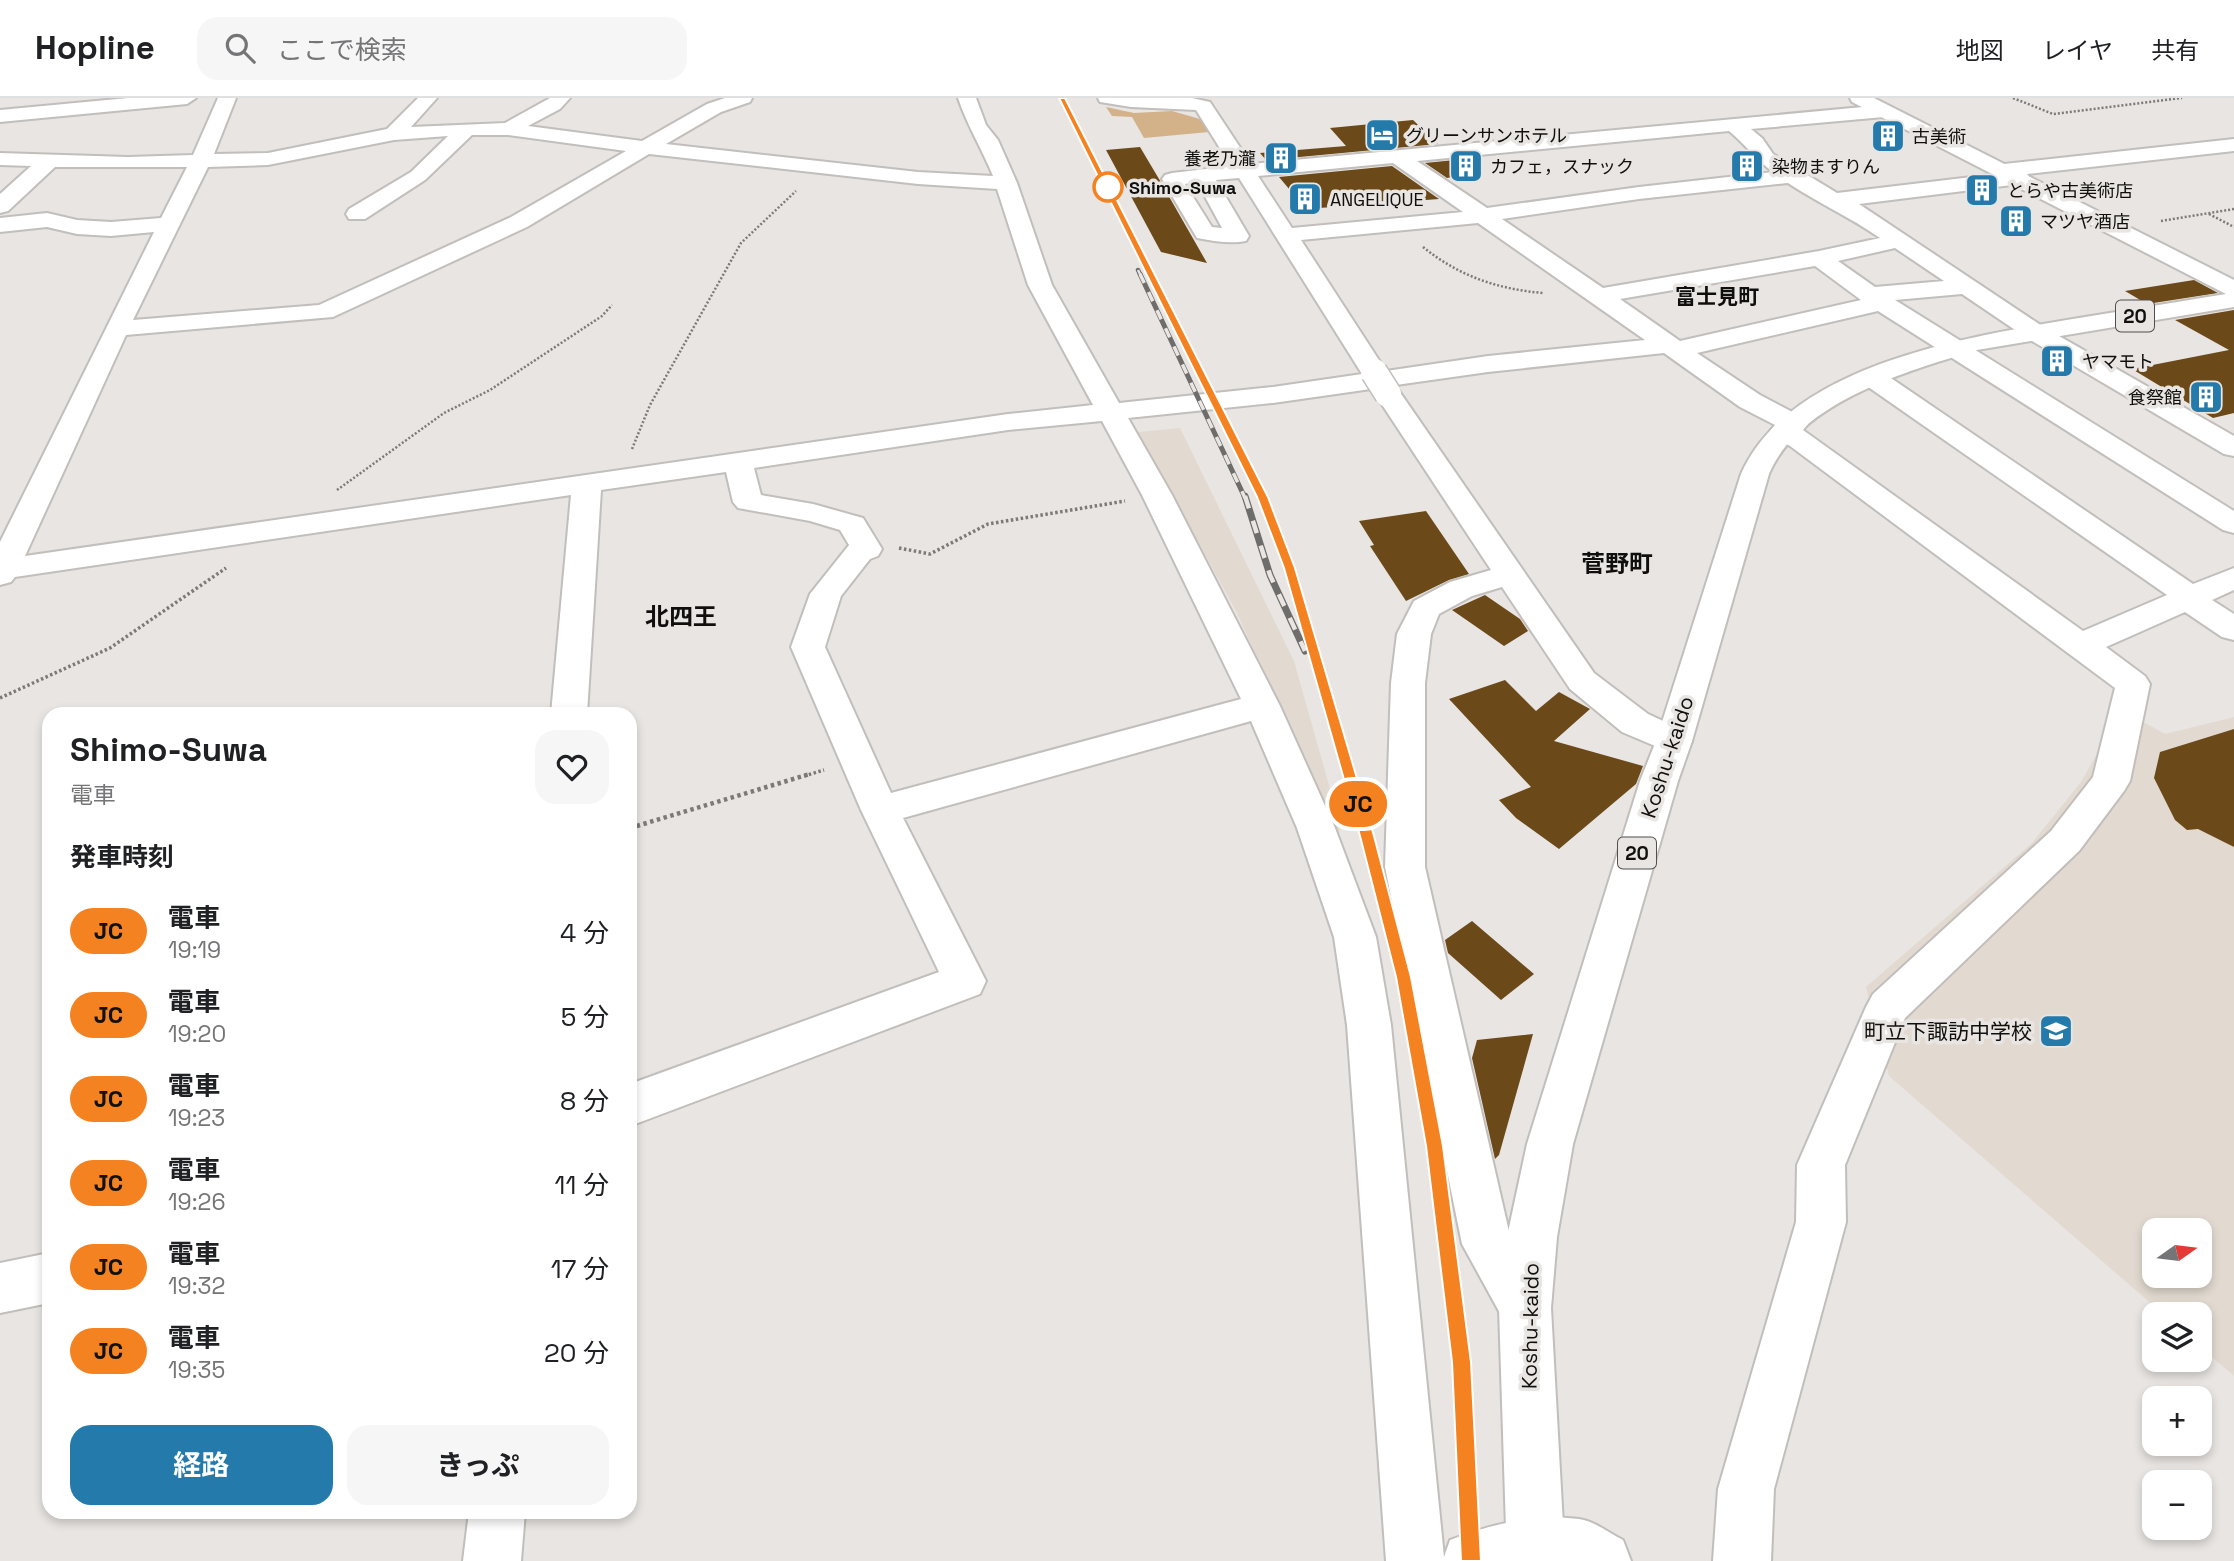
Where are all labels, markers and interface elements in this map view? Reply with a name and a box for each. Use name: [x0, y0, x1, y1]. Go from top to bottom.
search box: [197, 17, 687, 80]
text: Hopline: [35, 27, 155, 69]
icon: search: [221, 29, 259, 67]
text: ここで検索: [277, 33, 407, 67]
text: 地図: [1956, 35, 2004, 66]
text: レイヤ: [2042, 35, 2113, 66]
text: 共有: [2151, 35, 2199, 66]
hotel icon: グリーンサンホテル: [1363, 116, 1401, 154]
building icon: 古美術: [1869, 117, 1907, 155]
place label: グリーンサンホテル: [1406, 124, 1567, 147]
place label: 古美術: [1912, 125, 1966, 148]
building icon: 養老乃瀧: [1262, 139, 1300, 177]
place label: 養老乃瀧: [1184, 147, 1256, 170]
building icon: カフェ，スナック: [1447, 147, 1485, 185]
building icon: 染物ますりん: [1728, 147, 1766, 185]
place label: カフェ，スナック: [1490, 155, 1634, 178]
place label: 染物ますりん: [1772, 155, 1880, 178]
building icon: とらや古美術店: [1963, 171, 2001, 209]
marker: Shimo-Suwa: [1093, 172, 1123, 202]
place label: Shimo-Suwa: [1129, 176, 1237, 199]
place label: とらや古美術店: [2007, 179, 2133, 202]
building icon: ANGELIQUE: [1286, 180, 1324, 218]
place label: ANGELIQUE: [1330, 188, 1424, 211]
building icon: マツヤ酒店: [1997, 202, 2035, 240]
place label: マツヤ酒店: [2040, 210, 2130, 233]
district label: 富士見町: [1675, 283, 1759, 310]
road number: 20: [2116, 300, 2154, 331]
building icon: ヤマモト: [2038, 342, 2076, 380]
place label: ヤマモト: [2082, 350, 2154, 373]
building icon: 食祭館: [2187, 378, 2225, 416]
place label: 食祭館: [2128, 386, 2182, 409]
district label: 菅野町: [1581, 548, 1653, 579]
district label: 北四王: [645, 601, 717, 632]
street label: Koshu-kaido: [1635, 693, 1699, 821]
text: Shimo-Suwa: [70, 729, 267, 771]
button: heart: [535, 730, 609, 804]
text: 電車: [70, 780, 116, 810]
line badge: JC: [1326, 781, 1390, 827]
text: JC: [1343, 788, 1373, 819]
road number: 20: [1618, 838, 1656, 868]
text: 発車時刻: [70, 840, 174, 874]
text: 電車: [168, 901, 220, 935]
text: JC: [94, 915, 123, 946]
text: 4 分: [560, 916, 609, 950]
text: 19:19: [168, 935, 221, 965]
text: 電車: [168, 985, 220, 1019]
text: JC: [94, 999, 123, 1030]
text: 5 分: [561, 1000, 609, 1034]
school or university icon: 町立下諏訪中学校: [2037, 1012, 2075, 1050]
place label: 町立下諏訪中学校: [1864, 1018, 2032, 1045]
text: 19:20: [168, 1019, 226, 1049]
text: 電車: [168, 1069, 220, 1103]
text: JC: [94, 1083, 123, 1114]
text: 8 分: [560, 1084, 609, 1118]
text: 19:23: [168, 1103, 225, 1133]
text: 電車: [168, 1153, 220, 1187]
text: JC: [94, 1167, 123, 1198]
text: 11 分: [555, 1168, 609, 1202]
text: 19:26: [168, 1187, 225, 1217]
north arrow: [2142, 1218, 2212, 1288]
map controls: [2142, 1218, 2212, 1540]
text: 電車: [168, 1237, 220, 1271]
text: JC: [94, 1251, 123, 1282]
text: 17 分: [551, 1252, 609, 1286]
street label: Koshu-kaido: [1515, 1263, 1545, 1389]
text: 19:32: [168, 1271, 225, 1301]
button: layers: [2142, 1302, 2212, 1372]
text: 電車: [168, 1321, 220, 1355]
text: JC: [94, 1335, 123, 1366]
text: 20 分: [544, 1336, 609, 1370]
text: 19:35: [168, 1355, 225, 1385]
button: +: [2142, 1386, 2212, 1456]
button: 経路: [70, 1425, 333, 1505]
button: きっぷ: [347, 1425, 609, 1505]
button: −: [2142, 1470, 2212, 1540]

